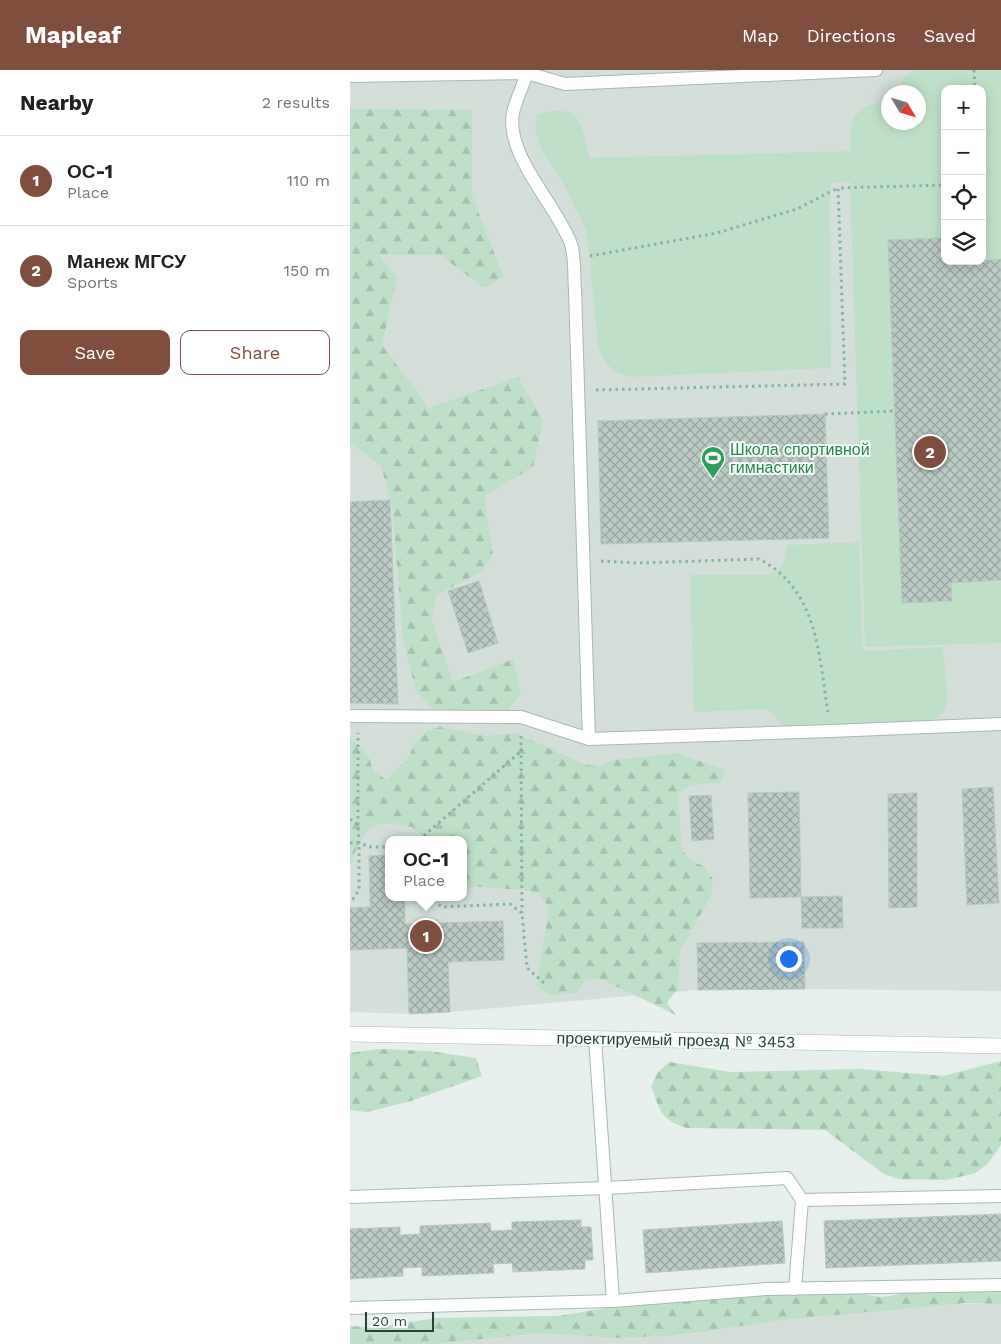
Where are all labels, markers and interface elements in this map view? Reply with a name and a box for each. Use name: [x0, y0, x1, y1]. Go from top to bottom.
text: Mapleaf: [25, 21, 121, 49]
text: Map: [742, 25, 779, 46]
text: Directions: [807, 25, 896, 46]
text: Saved: [924, 25, 976, 46]
north arrow: [881, 85, 926, 130]
map controls: [941, 85, 986, 265]
button: +: [941, 85, 986, 130]
text: Nearby: [20, 90, 93, 115]
text: 2 results: [262, 93, 330, 112]
button: −: [941, 130, 986, 175]
text: ОС-1: [67, 160, 113, 183]
text: 1: [33, 171, 39, 190]
text: 110 m: [287, 171, 330, 190]
button: locate: [941, 175, 986, 220]
text: Place: [67, 183, 109, 202]
button: layers: [941, 220, 986, 265]
text: Манеж МГСУ: [67, 250, 186, 273]
text: 2: [31, 261, 41, 280]
text: 150 m: [284, 261, 330, 280]
text: Sports: [67, 273, 118, 292]
button: Save: [20, 330, 170, 375]
button: Share: [180, 330, 330, 375]
pin: 2: [914, 433, 946, 471]
place label: Школа спортивной гимнастики: [730, 440, 870, 477]
sports icon: Школа спортивной гимнастики: [700, 445, 726, 479]
popup: [385, 836, 467, 901]
text: ОС-1: [403, 848, 449, 871]
text: Place: [403, 871, 445, 890]
pin: 1: [410, 917, 442, 955]
your location: [776, 946, 802, 972]
street label: проектируемый проезд № 3453: [557, 1028, 795, 1052]
scale bar: [365, 1309, 434, 1332]
text: 20 m: [372, 1313, 407, 1329]

